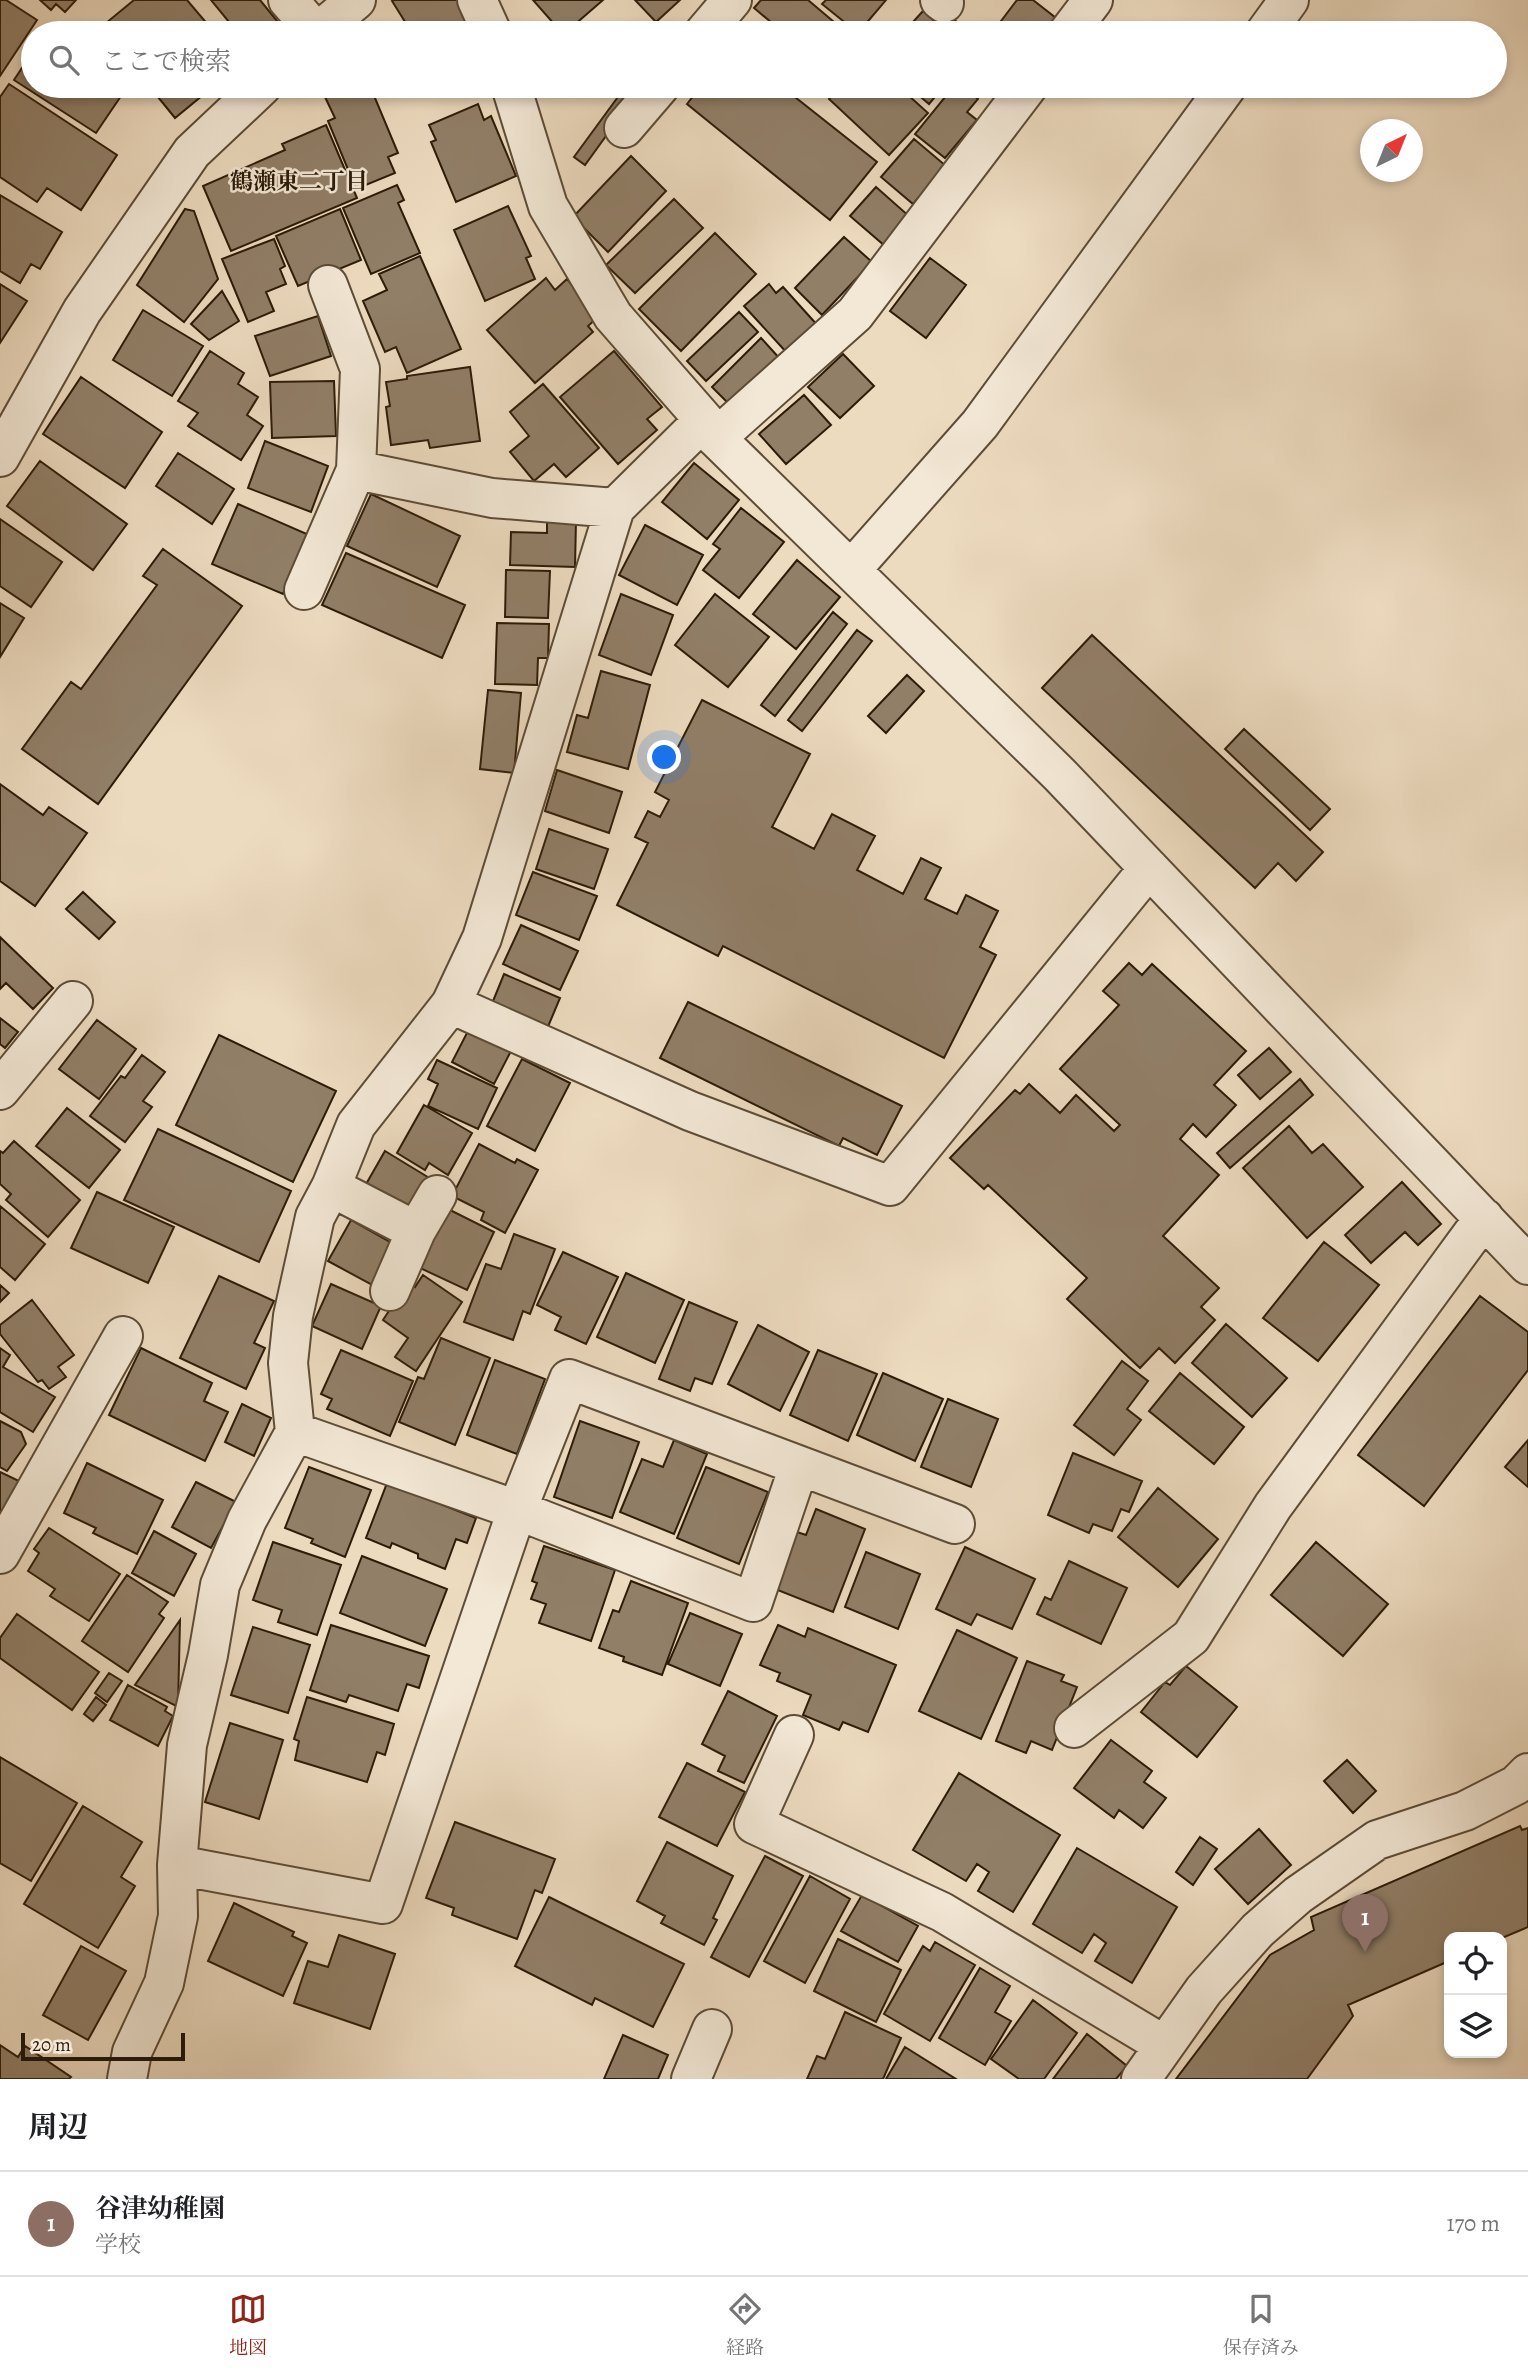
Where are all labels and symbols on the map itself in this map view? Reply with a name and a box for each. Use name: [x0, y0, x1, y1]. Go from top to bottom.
north arrow: [1360, 119, 1423, 182]
district label: 鶴瀬東二丁目: [230, 166, 368, 197]
your location: [647, 740, 681, 774]
pin: 1: [1342, 1894, 1388, 1952]
scale bar: [21, 2030, 186, 2062]

